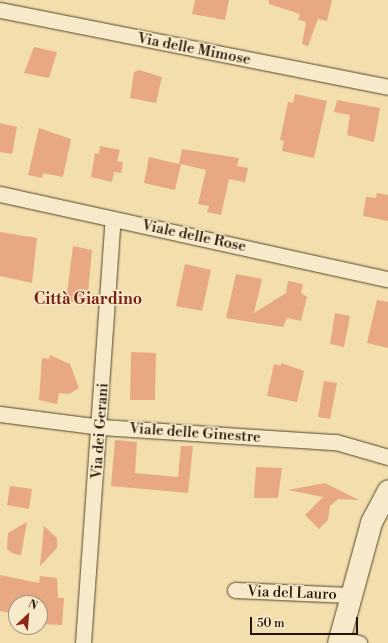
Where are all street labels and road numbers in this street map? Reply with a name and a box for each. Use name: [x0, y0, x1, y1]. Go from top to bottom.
street label: Via delle Mimose: [136, 29, 252, 69]
street label: Viale delle Rose: [140, 216, 248, 256]
street label: Via dei Gerani: [88, 382, 112, 480]
street label: Viale delle Ginestre: [129, 419, 261, 447]
street label: Via del Lauro: [247, 582, 337, 604]

